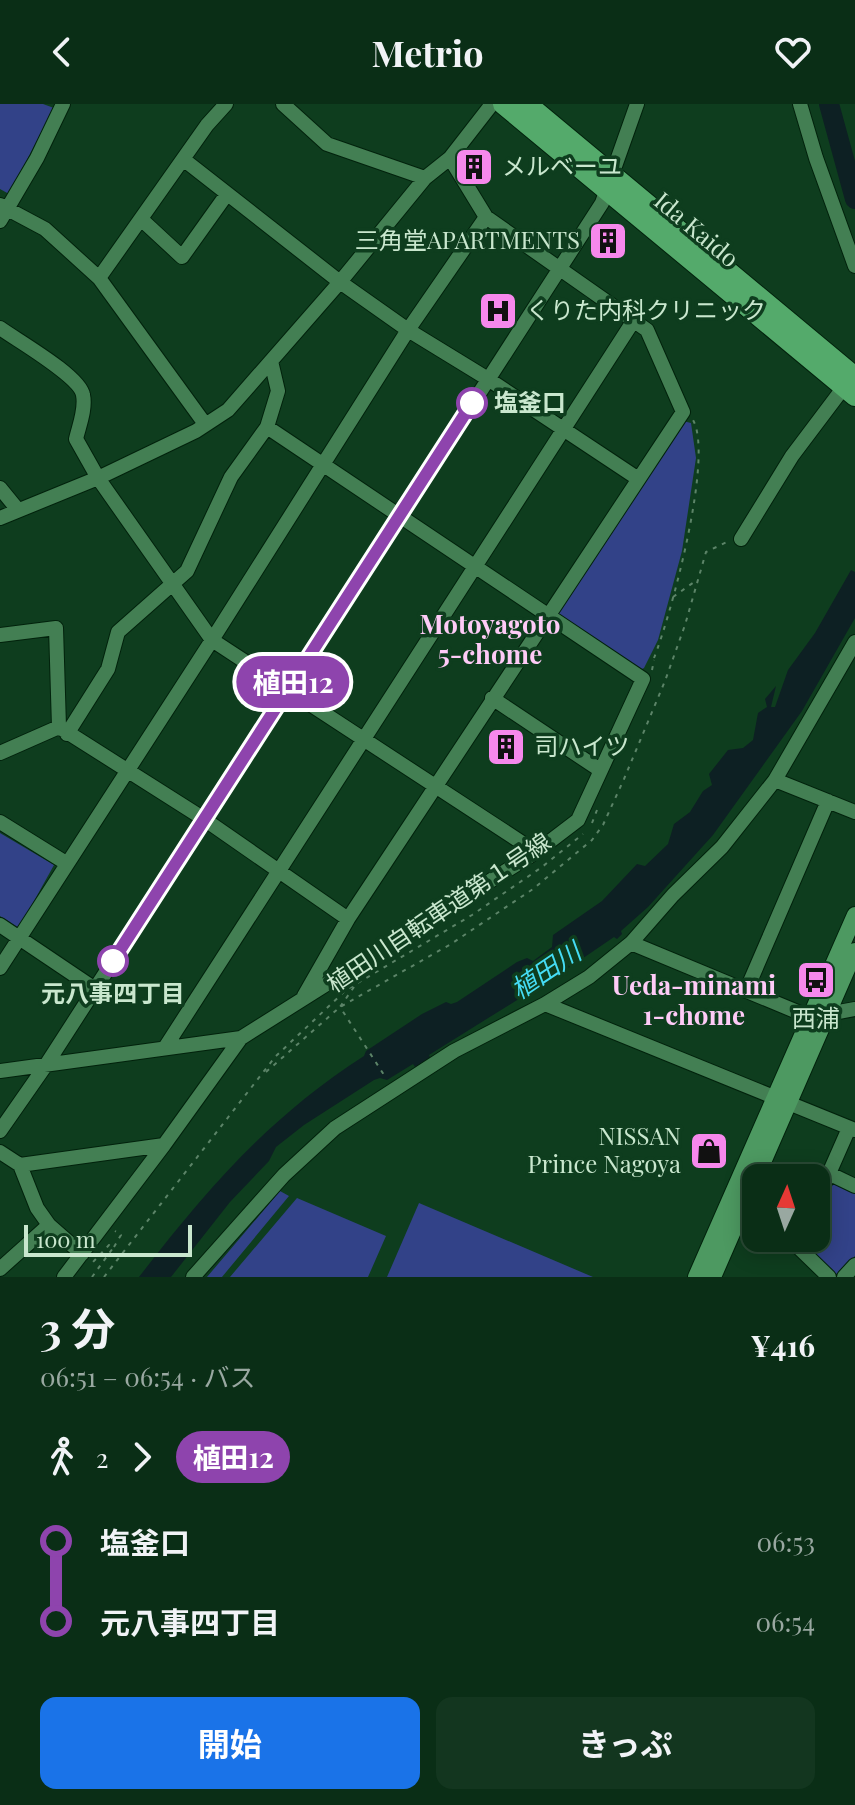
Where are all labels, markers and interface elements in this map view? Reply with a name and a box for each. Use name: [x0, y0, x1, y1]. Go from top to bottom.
text: Metrio: [372, 28, 484, 76]
icon: back: [40, 30, 84, 74]
icon: heart: [771, 30, 815, 74]
building icon: メルベーユ: [453, 146, 495, 188]
place label: メルベーユ: [502, 149, 622, 181]
street label: Ida Kaido: [648, 184, 746, 273]
building icon: 三角堂APARTMENTS: [587, 220, 629, 262]
place label: 三角堂APARTMENTS: [355, 223, 580, 255]
hospital icon: くりた内科クリニック: [477, 290, 519, 332]
place label: くりた内科クリニック: [526, 293, 766, 325]
place label: 塩釜口: [494, 385, 566, 417]
marker: 塩釜口: [457, 388, 487, 418]
district label: Motoyagoto 5-chome: [420, 606, 560, 671]
line badge: 植田12: [237, 656, 349, 708]
text: 植田12: [252, 663, 334, 700]
building icon: 司ハイツ: [485, 726, 527, 768]
place label: 司ハイツ: [534, 729, 630, 761]
street label: 植田川自転車道第１号線: [322, 827, 556, 999]
water label: 植田川: [505, 936, 587, 1006]
marker: 元八事四丁目: [98, 946, 128, 976]
bus stop icon: 西浦: [795, 959, 837, 1001]
district label: Ueda-minami 1-chome: [612, 967, 776, 1032]
place label: 元八事四丁目: [41, 976, 185, 1008]
place label: 西浦: [792, 1001, 840, 1033]
place label: NISSAN Prince Nagoya: [527, 1119, 681, 1179]
shop icon: NISSAN Prince Nagoya: [688, 1130, 730, 1172]
north arrow: [742, 1164, 830, 1252]
map controls: [742, 1164, 830, 1252]
scale bar: [24, 1221, 192, 1257]
text: 100 m: [36, 1224, 96, 1254]
text: 3 分: [40, 1297, 115, 1356]
text: ¥416: [751, 1325, 815, 1365]
text: 06:51 – 06:54 · バス: [40, 1359, 256, 1394]
icon: walk: [40, 1435, 84, 1479]
icon: forward: [120, 1435, 164, 1479]
text: 植田12: [192, 1438, 274, 1475]
text: 2: [96, 1440, 108, 1475]
text: 塩釜口: [100, 1522, 190, 1562]
text: 06:53: [757, 1524, 815, 1559]
text: 元八事四丁目: [100, 1602, 280, 1642]
text: 06:54: [755, 1604, 815, 1639]
button: 開始: [40, 1697, 420, 1789]
button: きっぷ: [436, 1697, 815, 1789]

